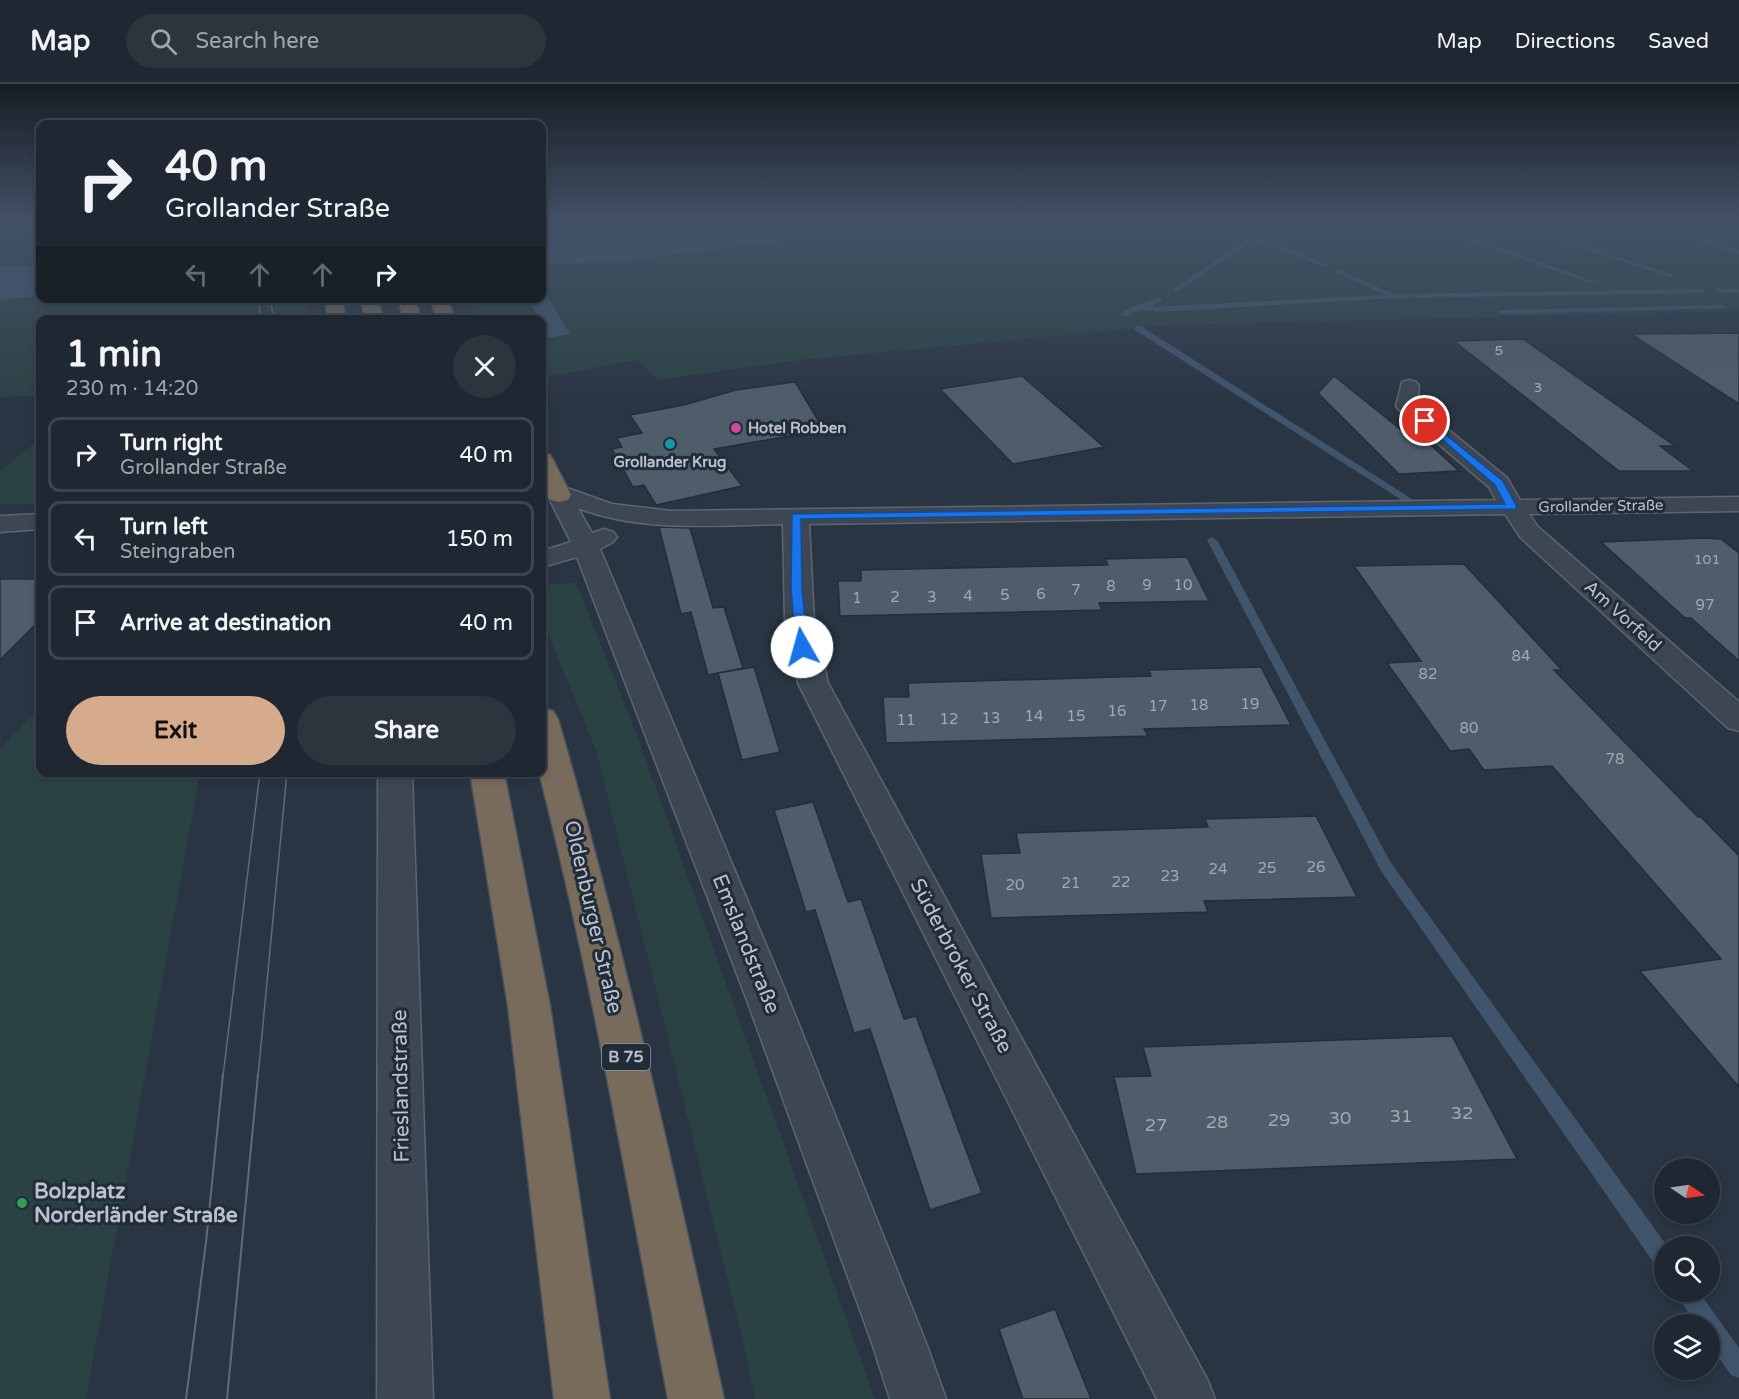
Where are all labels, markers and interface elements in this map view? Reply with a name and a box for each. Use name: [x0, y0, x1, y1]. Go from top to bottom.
search box: [126, 14, 546, 68]
text: Map: [30, 24, 90, 58]
icon: search: [147, 25, 180, 58]
text: Search here: [195, 28, 319, 54]
text: Map: [1436, 29, 1482, 54]
text: Directions: [1515, 29, 1615, 54]
text: Saved: [1648, 29, 1709, 54]
text: 40 m: [165, 141, 267, 192]
icon: right: [66, 144, 144, 222]
text: Grollander Straße: [165, 192, 390, 225]
icon: left: [180, 258, 213, 291]
icon: ahead: [243, 258, 276, 291]
icon: ahead: [306, 258, 339, 291]
icon: right: [369, 258, 402, 291]
text: 1 min: [66, 333, 162, 376]
button: close: [453, 335, 516, 398]
house number: 5: [1495, 342, 1503, 359]
text: 230 m · 14:20: [66, 377, 198, 401]
house number: 3: [1534, 379, 1542, 396]
pin: [1399, 395, 1450, 446]
icon: arrive: [1408, 404, 1441, 437]
place label: Hotel Robben: [748, 419, 846, 437]
marker: Hotel Robben: [729, 421, 743, 435]
text: Turn right: [120, 430, 222, 456]
marker: Grollander Krug: [663, 437, 677, 451]
icon: right: [69, 438, 102, 471]
text: 40 m: [459, 442, 513, 468]
place label: Grollander Krug: [613, 453, 727, 472]
text: Grollander Straße: [120, 456, 287, 480]
street label: Grollander Straße: [1538, 496, 1664, 516]
text: Turn left: [120, 514, 208, 540]
icon: left: [69, 522, 102, 555]
text: 150 m: [446, 526, 513, 552]
text: Steingraben: [120, 540, 236, 564]
house number: 101: [1694, 551, 1720, 568]
house number: 9: [1142, 576, 1152, 594]
house number: 10: [1174, 576, 1192, 594]
street label: Am Vorfeld: [1580, 576, 1666, 656]
house number: 8: [1106, 577, 1116, 595]
house number: 7: [1071, 581, 1081, 599]
house number: 6: [1036, 585, 1046, 603]
house number: 5: [1000, 586, 1010, 604]
house number: 4: [963, 587, 973, 605]
house number: 2: [890, 588, 900, 606]
house number: 3: [927, 588, 937, 606]
house number: 1: [852, 589, 862, 607]
house number: 97: [1696, 596, 1714, 614]
icon: arrive: [69, 606, 102, 639]
text: Arrive at destination: [120, 610, 331, 636]
text: 40 m: [459, 610, 513, 636]
position arrow: [770, 615, 834, 679]
house number: 84: [1512, 647, 1530, 665]
house number: 82: [1419, 665, 1437, 683]
house number: 19: [1241, 695, 1259, 713]
button: Exit: [66, 696, 285, 765]
button: Share: [297, 696, 516, 765]
house number: 18: [1190, 696, 1208, 714]
house number: 17: [1149, 697, 1167, 715]
house number: 16: [1108, 702, 1126, 720]
house number: 14: [1025, 707, 1043, 725]
house number: 15: [1067, 707, 1085, 725]
house number: 13: [982, 709, 1000, 727]
house number: 12: [940, 710, 958, 728]
house number: 11: [897, 711, 915, 729]
house number: 80: [1460, 719, 1478, 737]
house number: 78: [1606, 750, 1624, 768]
street label: Oldenburger Straße: [559, 818, 627, 1016]
house number: 26: [1307, 858, 1325, 876]
house number: 25: [1258, 859, 1276, 877]
house number: 24: [1209, 860, 1227, 878]
house number: 23: [1161, 867, 1179, 885]
street label: Emslandstraße: [707, 871, 785, 1017]
house number: 22: [1112, 873, 1130, 891]
street label: Süderbroker Straße: [904, 874, 1018, 1058]
house number: 21: [1062, 874, 1080, 892]
house number: 20: [1006, 876, 1024, 894]
street label: Frieslandstraße: [387, 1009, 415, 1163]
road number: B 75: [602, 1044, 650, 1070]
house number: 32: [1451, 1102, 1473, 1124]
house number: 31: [1390, 1105, 1412, 1127]
house number: 30: [1329, 1107, 1351, 1129]
house number: 29: [1268, 1109, 1290, 1131]
house number: 28: [1206, 1111, 1228, 1133]
house number: 27: [1145, 1114, 1167, 1136]
north arrow: [1654, 1158, 1720, 1224]
map controls: [1654, 1158, 1720, 1380]
place label: Bolzplatz Norderländer Straße: [34, 1179, 238, 1228]
marker: Bolzplatz Norderländer Straße: [15, 1196, 29, 1210]
button: search: [1654, 1236, 1720, 1302]
button: layers: [1654, 1314, 1720, 1380]

